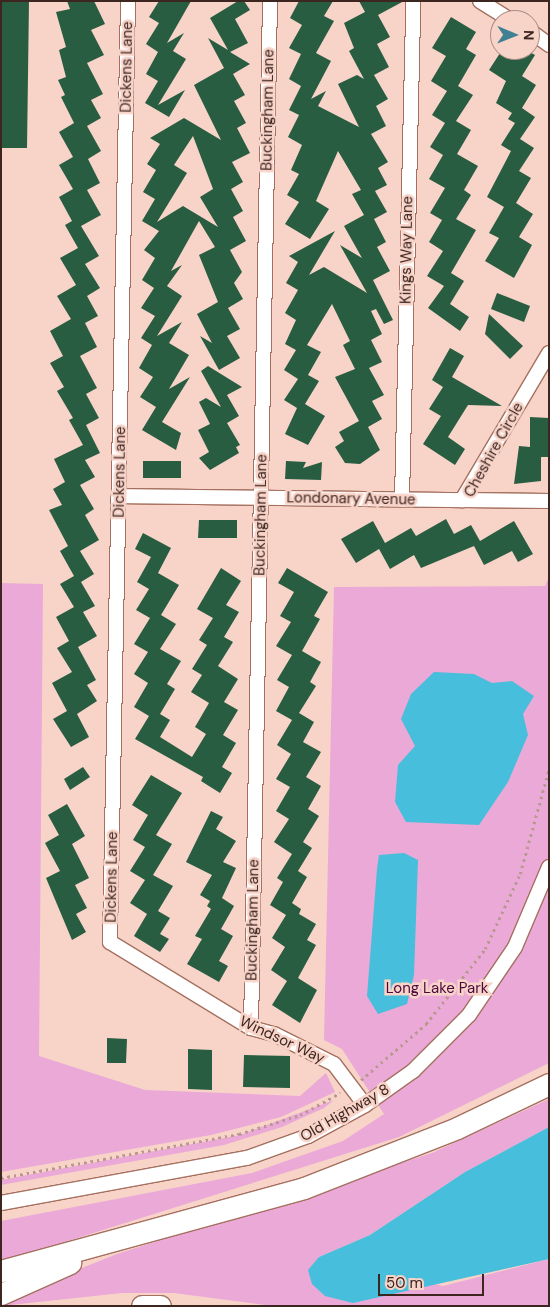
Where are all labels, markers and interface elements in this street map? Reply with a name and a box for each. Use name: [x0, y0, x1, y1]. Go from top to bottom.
north arrow: [490, 10, 540, 60]
street label: Dickens Lane: [117, 21, 137, 113]
text: N: [520, 30, 538, 41]
street label: Buckingham Lane: [258, 49, 278, 171]
street label: Kings Way Lane: [397, 196, 417, 304]
street label: Cheshire Circle: [461, 400, 527, 500]
street label: Dickens Lane: [110, 426, 130, 518]
street label: Buckingham Lane: [251, 454, 271, 576]
street label: Londonary Avenue: [286, 489, 416, 509]
street label: Dickens Lane: [102, 831, 122, 923]
street label: Buckingham Lane: [243, 859, 263, 981]
park label: Long Lake Park: [386, 980, 488, 998]
street label: Windsor Way: [236, 1012, 328, 1068]
street label: Old Highway 8: [297, 1080, 393, 1146]
scale bar: [380, 1264, 486, 1296]
text: 50 m: [386, 1273, 423, 1293]

